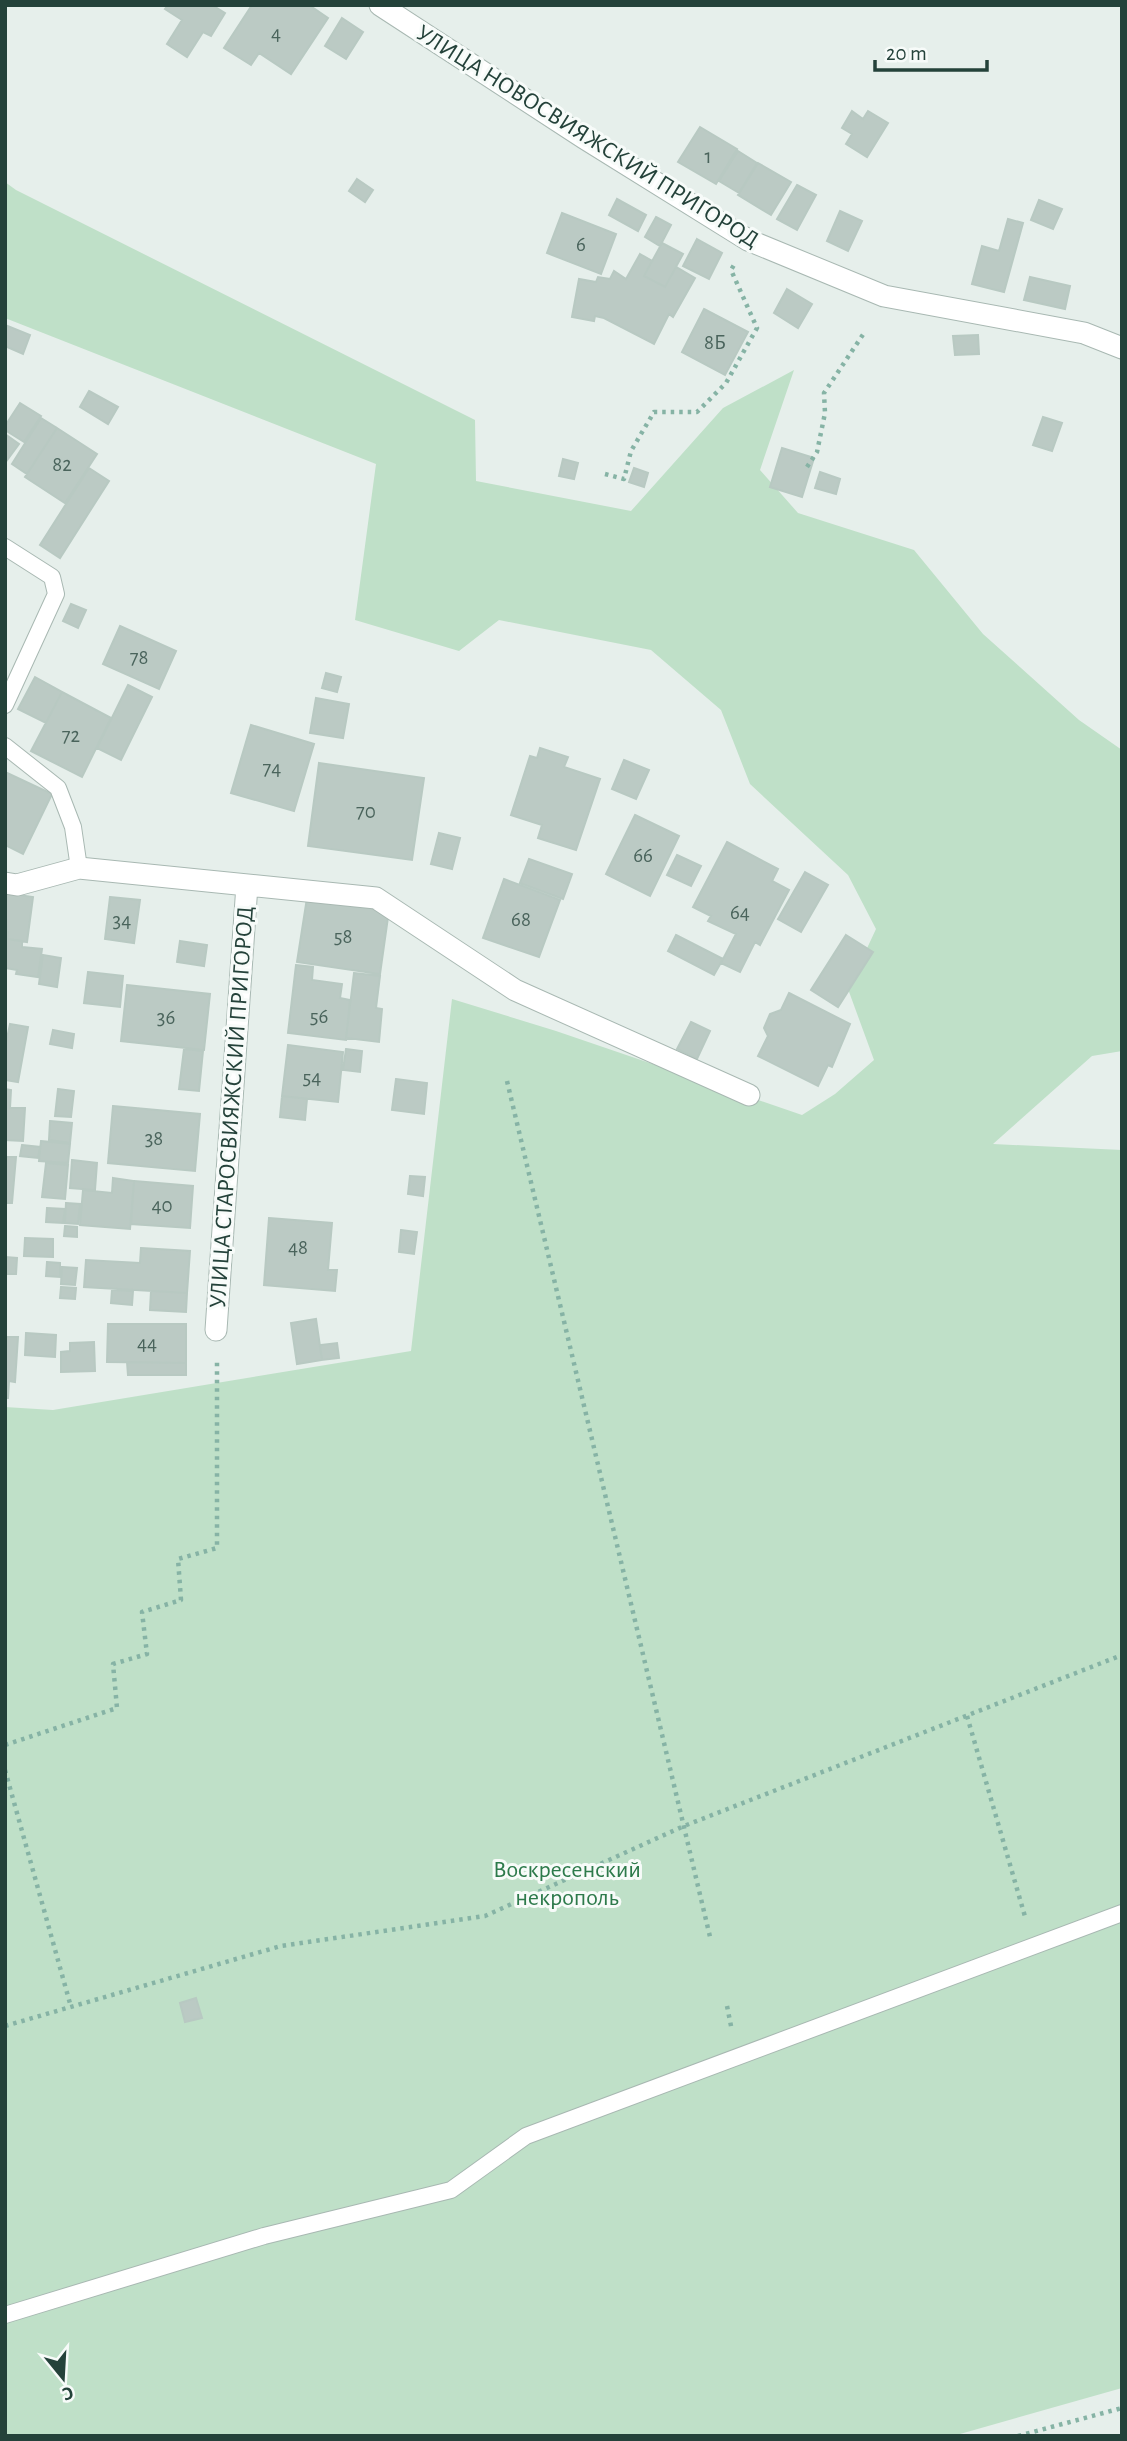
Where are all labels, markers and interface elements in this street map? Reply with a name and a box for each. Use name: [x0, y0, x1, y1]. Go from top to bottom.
street label: УЛИЦА НОВОСВИЯЖСКИЙ ПРИГОРОД: [412, 21, 763, 253]
house number: 4: [271, 23, 281, 44]
scale bar: [875, 28, 987, 72]
text: 20 m: [886, 43, 927, 64]
house number: 1: [704, 146, 712, 167]
house number: 6: [576, 234, 586, 255]
house number: 8Б: [704, 332, 726, 353]
house number: 82: [52, 454, 72, 475]
house number: 78: [130, 647, 148, 668]
house number: 72: [62, 725, 80, 746]
house number: 74: [263, 758, 281, 779]
house number: 70: [356, 801, 376, 822]
house number: 66: [633, 845, 653, 866]
house number: 64: [730, 902, 750, 923]
street label: УЛИЦА СТАРОСВИЯЖСКИЙ ПРИГОРОД: [206, 905, 258, 1309]
house number: 68: [511, 909, 531, 930]
house number: 34: [113, 910, 131, 931]
house number: 58: [334, 926, 352, 947]
house number: 56: [310, 1006, 328, 1027]
house number: 36: [157, 1007, 175, 1028]
house number: 54: [303, 1067, 321, 1088]
house number: 38: [145, 1128, 163, 1149]
house number: 40: [151, 1195, 173, 1216]
house number: 48: [288, 1237, 308, 1258]
house number: 44: [137, 1333, 157, 1354]
park label: Воскресенский некрополь: [493, 1858, 641, 1910]
north arrow: [28, 2343, 98, 2413]
text: С: [60, 2382, 76, 2403]

